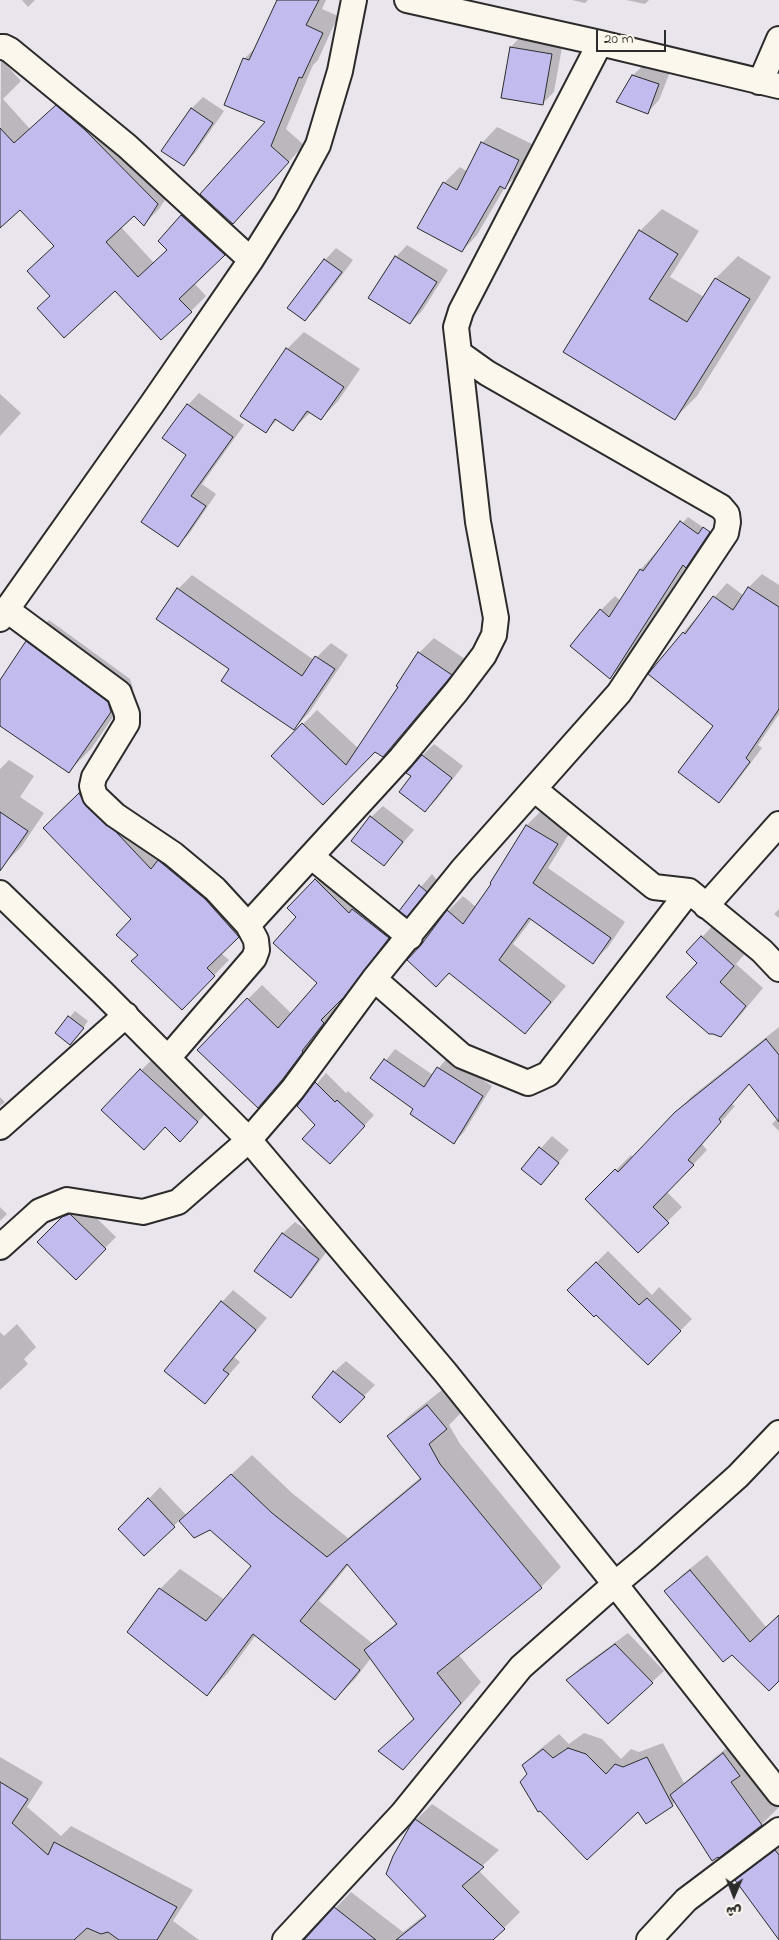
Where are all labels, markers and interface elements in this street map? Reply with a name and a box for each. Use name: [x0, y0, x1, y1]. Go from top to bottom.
scale bar: [599, 20, 669, 52]
text: 20 m: [604, 28, 633, 50]
north arrow: [709, 1870, 759, 1920]
text: ش: [726, 1900, 742, 1921]

